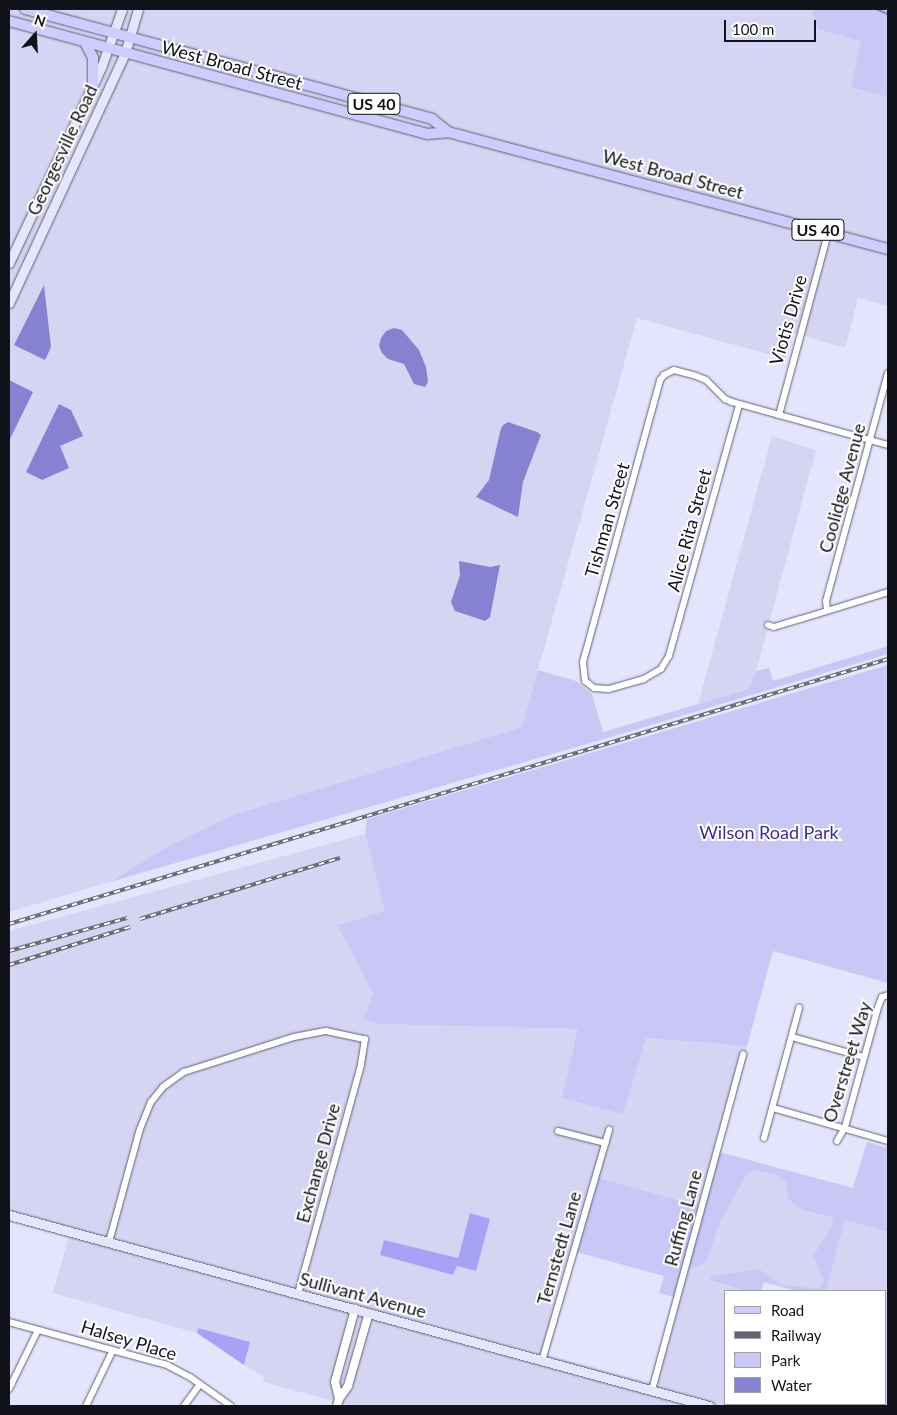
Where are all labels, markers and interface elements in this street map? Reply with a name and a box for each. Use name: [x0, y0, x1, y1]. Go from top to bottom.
north arrow: [10, 10, 60, 60]
scale bar: [727, 10, 820, 42]
text: N: [32, 11, 48, 30]
text: 100 m: [732, 20, 774, 38]
street label: West Broad Street: [159, 36, 305, 94]
street label: Georgesville Road: [22, 81, 102, 219]
road number: US 40: [346, 90, 402, 118]
street label: West Broad Street: [600, 145, 746, 203]
road number: US 40: [790, 216, 846, 244]
street label: Viotis Drive: [765, 272, 811, 368]
street label: Coolidge Avenue: [814, 421, 870, 555]
street label: Tishman Street: [580, 460, 634, 580]
street label: Alice Rita Street: [662, 466, 716, 594]
park label: Wilson Road Park: [699, 821, 839, 843]
street label: Overstreet Way: [818, 999, 876, 1125]
street label: Exchange Drive: [292, 1101, 344, 1225]
street label: Ruffing Lane: [660, 1168, 706, 1268]
street label: Ternstedt Lane: [532, 1189, 586, 1307]
street label: Sullivant Avenue: [297, 1268, 429, 1322]
legend: [724, 1290, 887, 1405]
text: Road: [771, 1301, 804, 1319]
street label: Halsey Place: [78, 1315, 180, 1365]
text: Railway: [771, 1326, 822, 1344]
text: Park: [771, 1351, 800, 1369]
text: Water: [771, 1376, 812, 1394]

